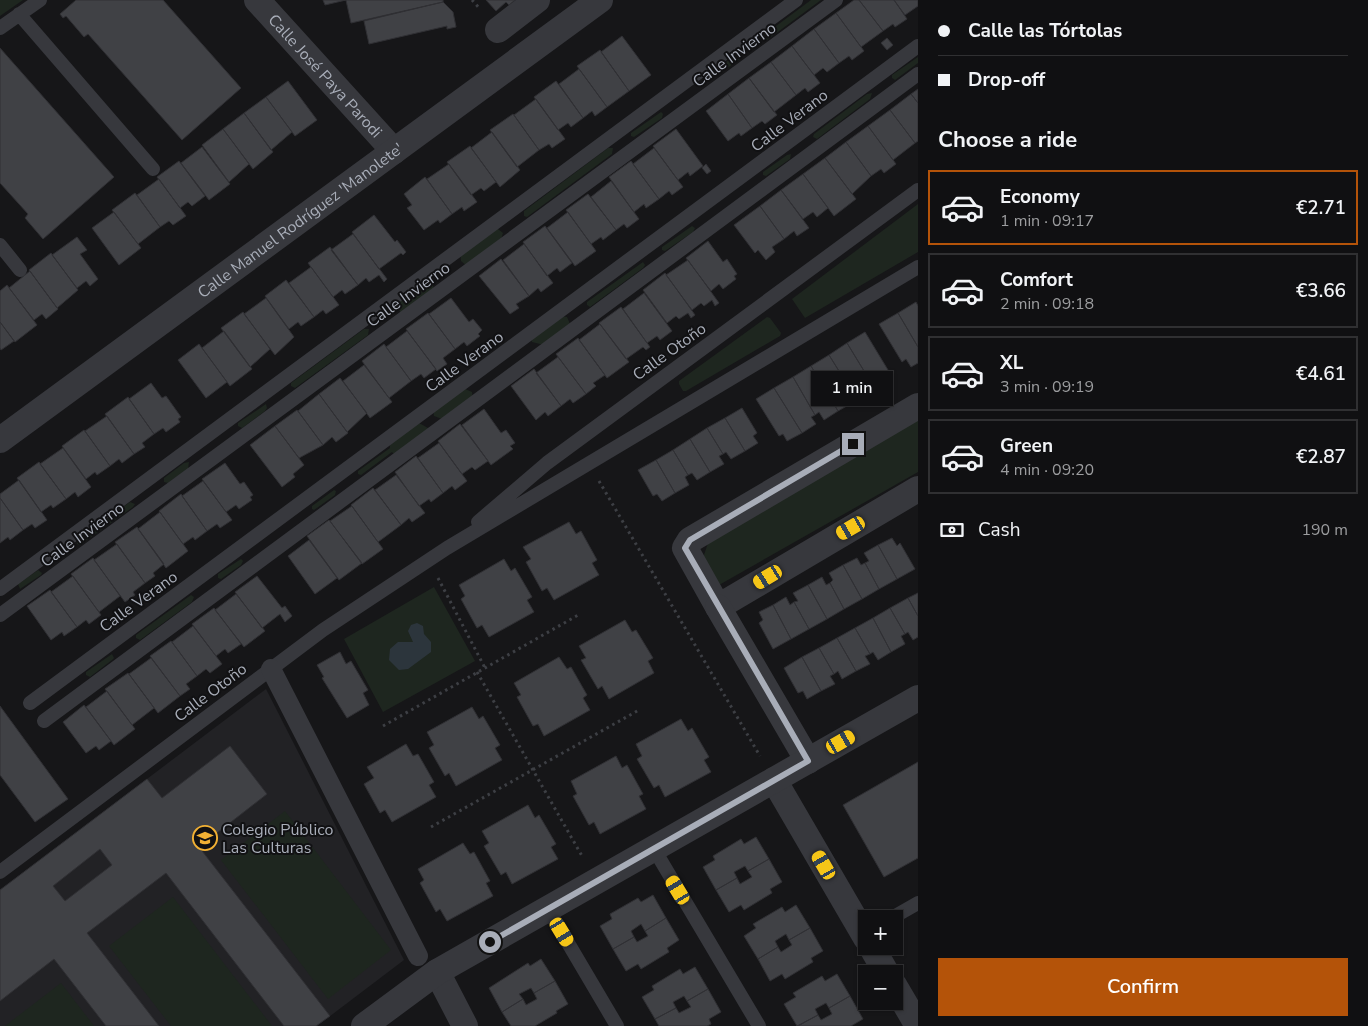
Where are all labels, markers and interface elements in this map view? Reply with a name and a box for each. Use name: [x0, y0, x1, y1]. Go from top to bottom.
street label: Calle José Paya Parodi: [263, 10, 387, 143]
street label: Calle Invierno: [688, 17, 781, 93]
text: Calle las Tórtolas: [968, 18, 1122, 44]
text: Drop-off: [968, 67, 1045, 93]
street label: Calle Verano: [746, 84, 833, 157]
text: Choose a ride: [938, 125, 1077, 155]
street label: Calle Manuel Rodríguez 'Manolete': [193, 138, 408, 304]
text: Economy: [1000, 184, 1080, 210]
icon: car: [940, 185, 985, 230]
text: €2.71: [1296, 195, 1346, 221]
text: 1 min · 09:17: [1000, 210, 1094, 232]
street label: Calle Invierno: [362, 257, 455, 333]
text: Comfort: [1000, 267, 1073, 293]
icon: car: [940, 268, 985, 313]
text: €3.66: [1296, 278, 1346, 304]
text: 2 min · 09:18: [1000, 293, 1094, 315]
street label: Calle Otoño: [628, 318, 711, 386]
street label: Calle Verano: [421, 326, 508, 398]
text: XL: [1000, 350, 1023, 376]
icon: car: [940, 351, 985, 396]
text: €4.61: [1296, 361, 1346, 387]
callout: 1 min: [812, 372, 894, 406]
text: 3 min · 09:19: [1000, 376, 1094, 398]
text: 1 min: [832, 377, 872, 399]
route end: [842, 433, 864, 455]
text: Green: [1000, 433, 1053, 459]
icon: car: [940, 434, 985, 479]
text: €2.87: [1296, 444, 1346, 470]
text: 4 min · 09:20: [1000, 459, 1094, 481]
street label: Calle Invierno: [36, 497, 129, 573]
car: [834, 514, 867, 542]
icon: cash: [938, 516, 966, 544]
text: Cash: [978, 517, 1020, 543]
text: 190 m: [1301, 519, 1348, 541]
car: [751, 563, 784, 591]
street label: Calle Verano: [95, 566, 182, 638]
street label: Calle Otoño: [170, 658, 252, 727]
car: [824, 728, 857, 756]
place label: Colegio Público Las Culturas: [222, 819, 333, 859]
school or university icon: Colegio Público Las Culturas: [192, 825, 218, 851]
car: [810, 848, 837, 882]
car: [663, 873, 692, 907]
map controls: [858, 910, 903, 1010]
button: +: [858, 910, 903, 955]
car: [547, 915, 576, 949]
route start: [479, 931, 501, 953]
button: Confirm: [938, 958, 1348, 1016]
button: −: [858, 965, 903, 1010]

